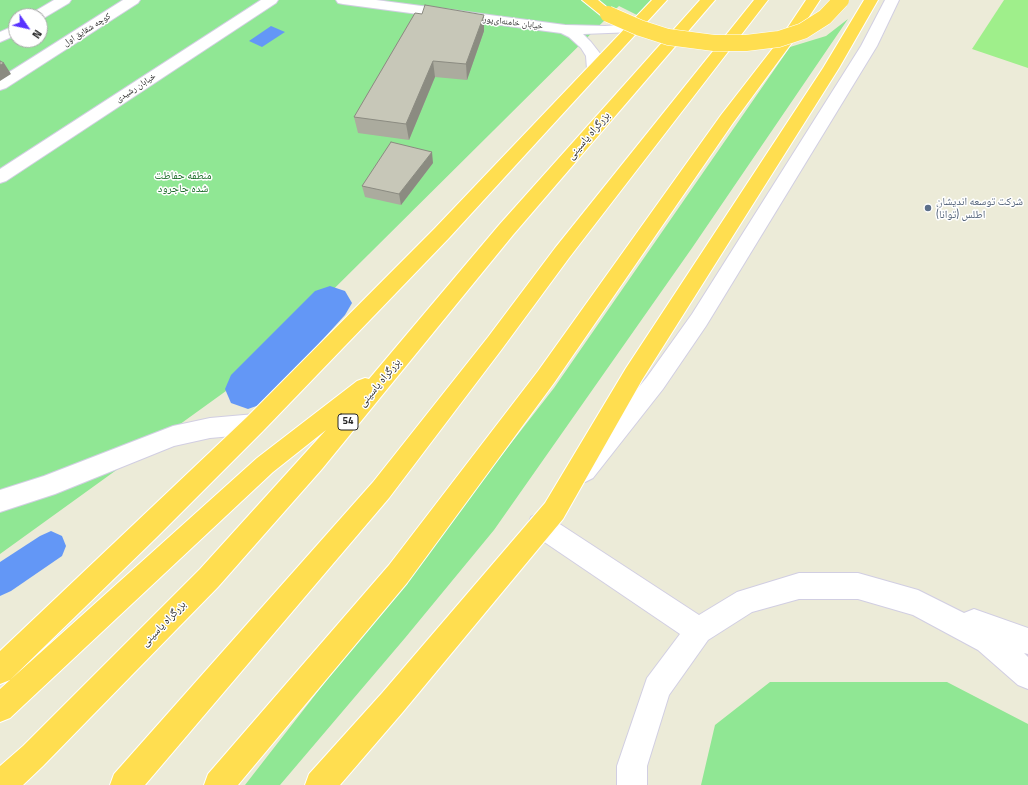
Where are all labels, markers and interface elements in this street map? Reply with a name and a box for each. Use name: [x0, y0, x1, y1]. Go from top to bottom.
north arrow: [8, 8, 48, 48]
street label: کوچه شقایق اول: [61, 11, 113, 49]
street label: خیابان خامنه‌ای‌پور: [482, 14, 544, 32]
text: N: [28, 27, 46, 42]
street label: خیابان رشیدی: [114, 71, 158, 105]
street label: بزرگراه یاسینی: [565, 109, 613, 163]
park label: منطقه حفاظت شده جاجرود: [154, 169, 212, 195]
place label: شرکت توسعه اندیشان اطلس (توانا): [936, 195, 1023, 221]
marker: شرکت توسعه اندیشان اطلس (توانا): [923, 203, 933, 213]
street label: بزرگراه یاسینی: [356, 356, 404, 410]
road number: 54: [338, 414, 358, 430]
street label: بزرگراه یاسینی: [139, 598, 189, 650]

